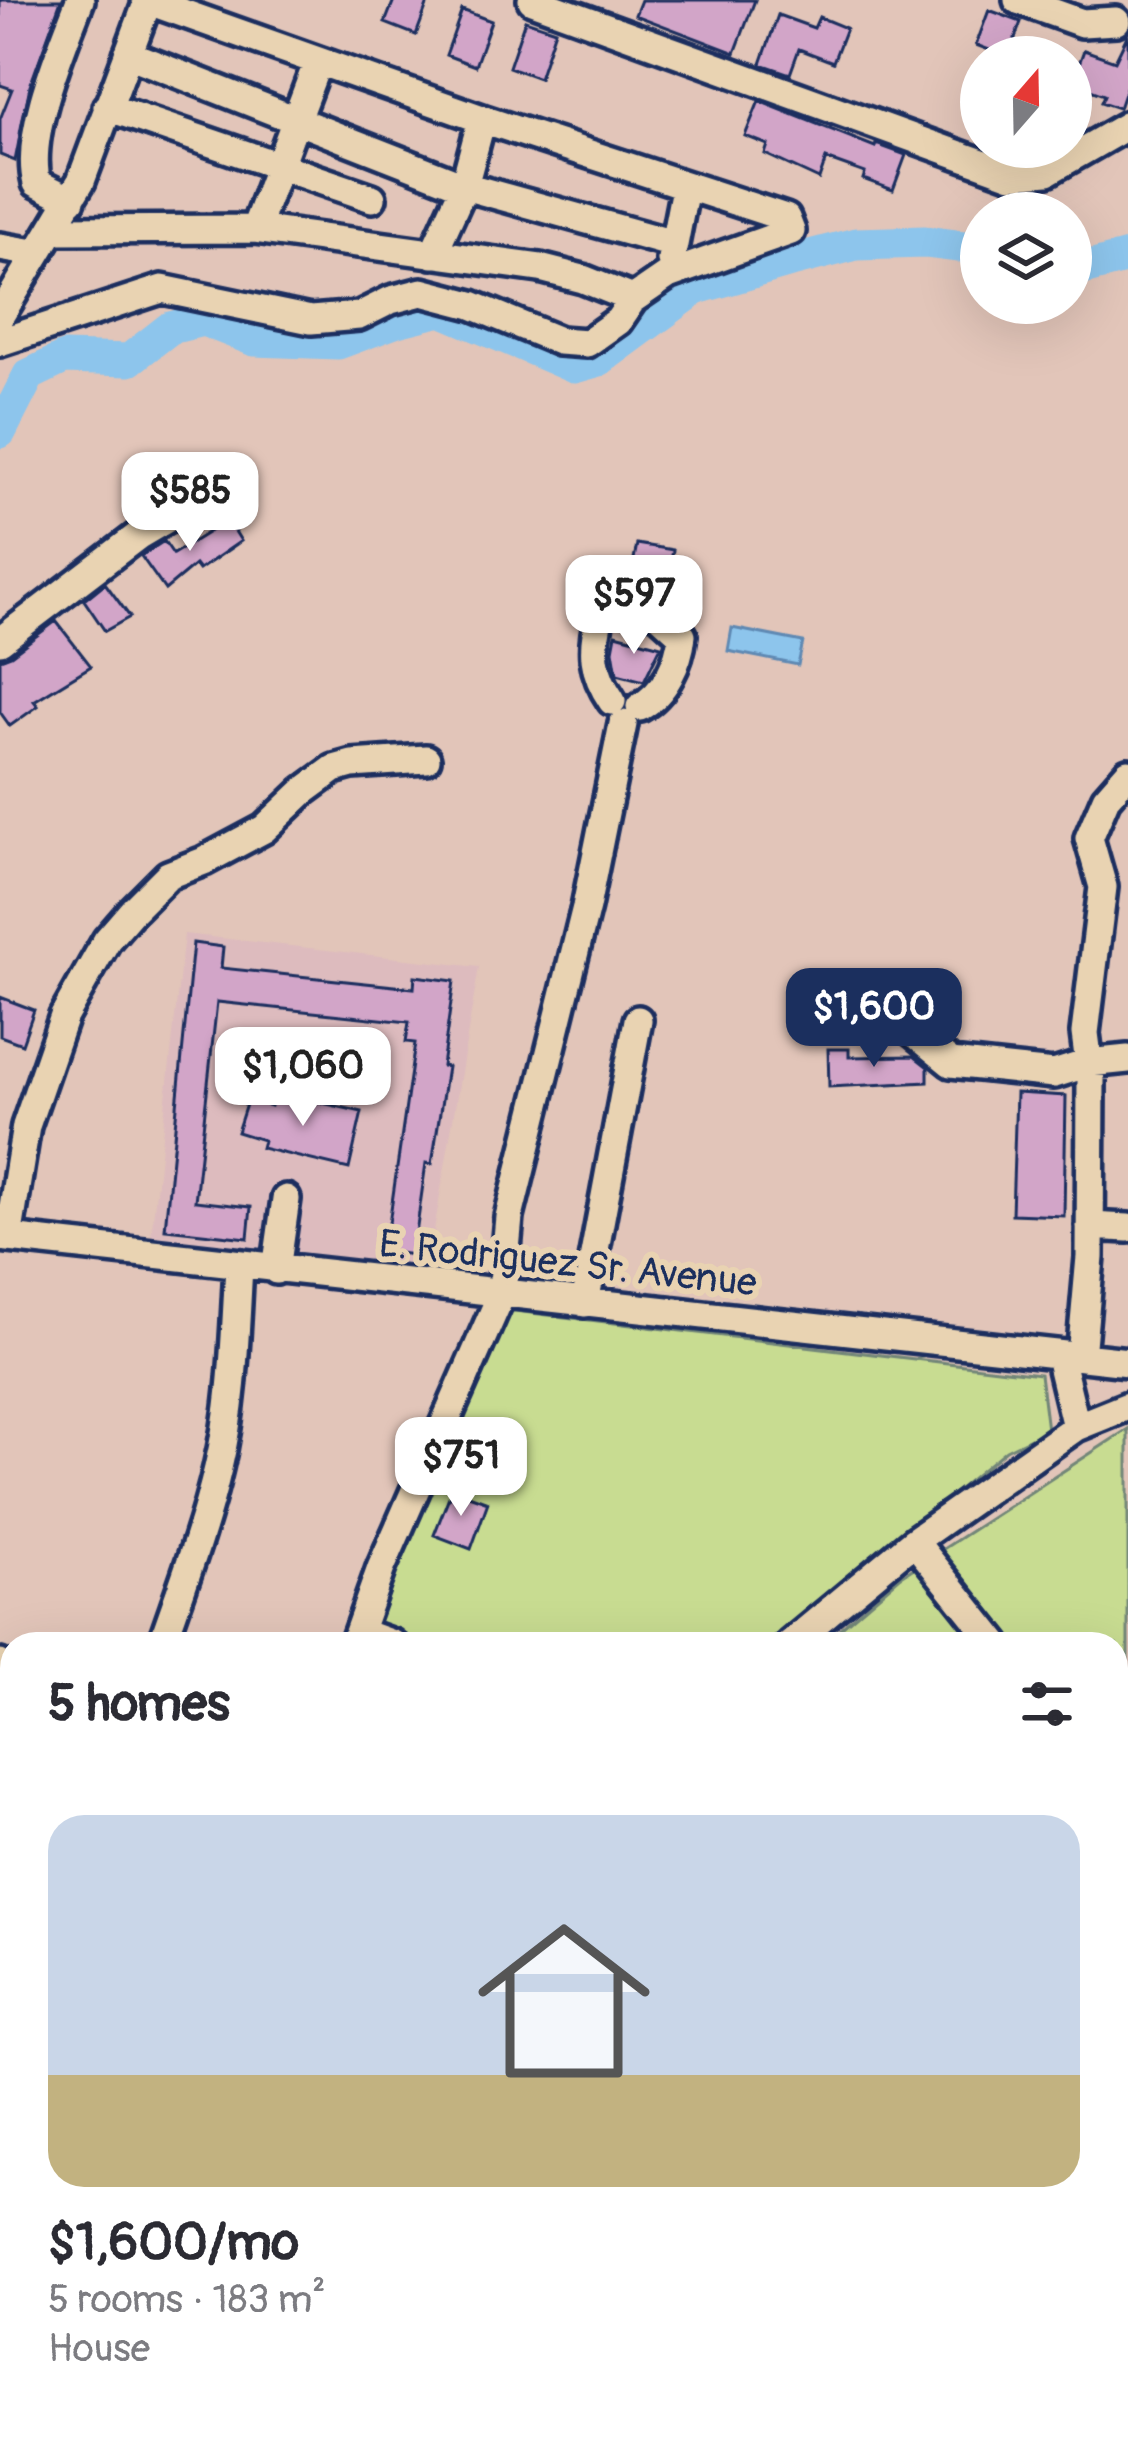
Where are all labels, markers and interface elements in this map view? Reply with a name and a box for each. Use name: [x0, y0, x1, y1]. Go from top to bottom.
north arrow: [960, 36, 1092, 168]
map controls: [960, 36, 1092, 324]
button: layers: [960, 192, 1092, 324]
pin: $585: [119, 452, 261, 554]
text: $585: [148, 466, 232, 515]
pin: $597: [563, 555, 705, 657]
text: $597: [593, 569, 676, 618]
pin: $1,600: [776, 968, 972, 1070]
text: $1,600: [813, 982, 935, 1031]
pin: $1,060: [205, 1027, 401, 1129]
text: $1,060: [242, 1041, 364, 1090]
street label: E. Rodriguez Sr. Avenue: [377, 1219, 759, 1308]
pin: $751: [390, 1417, 532, 1519]
text: $751: [422, 1431, 500, 1480]
icon: filters: [1014, 1671, 1080, 1737]
text: 5 homes: [48, 1672, 230, 1736]
icon: home: [456, 1893, 672, 2109]
text: $1,600/mo: [48, 2211, 299, 2275]
text: 5 rooms · 183 m²: [48, 2275, 326, 2324]
text: House: [48, 2324, 150, 2373]

